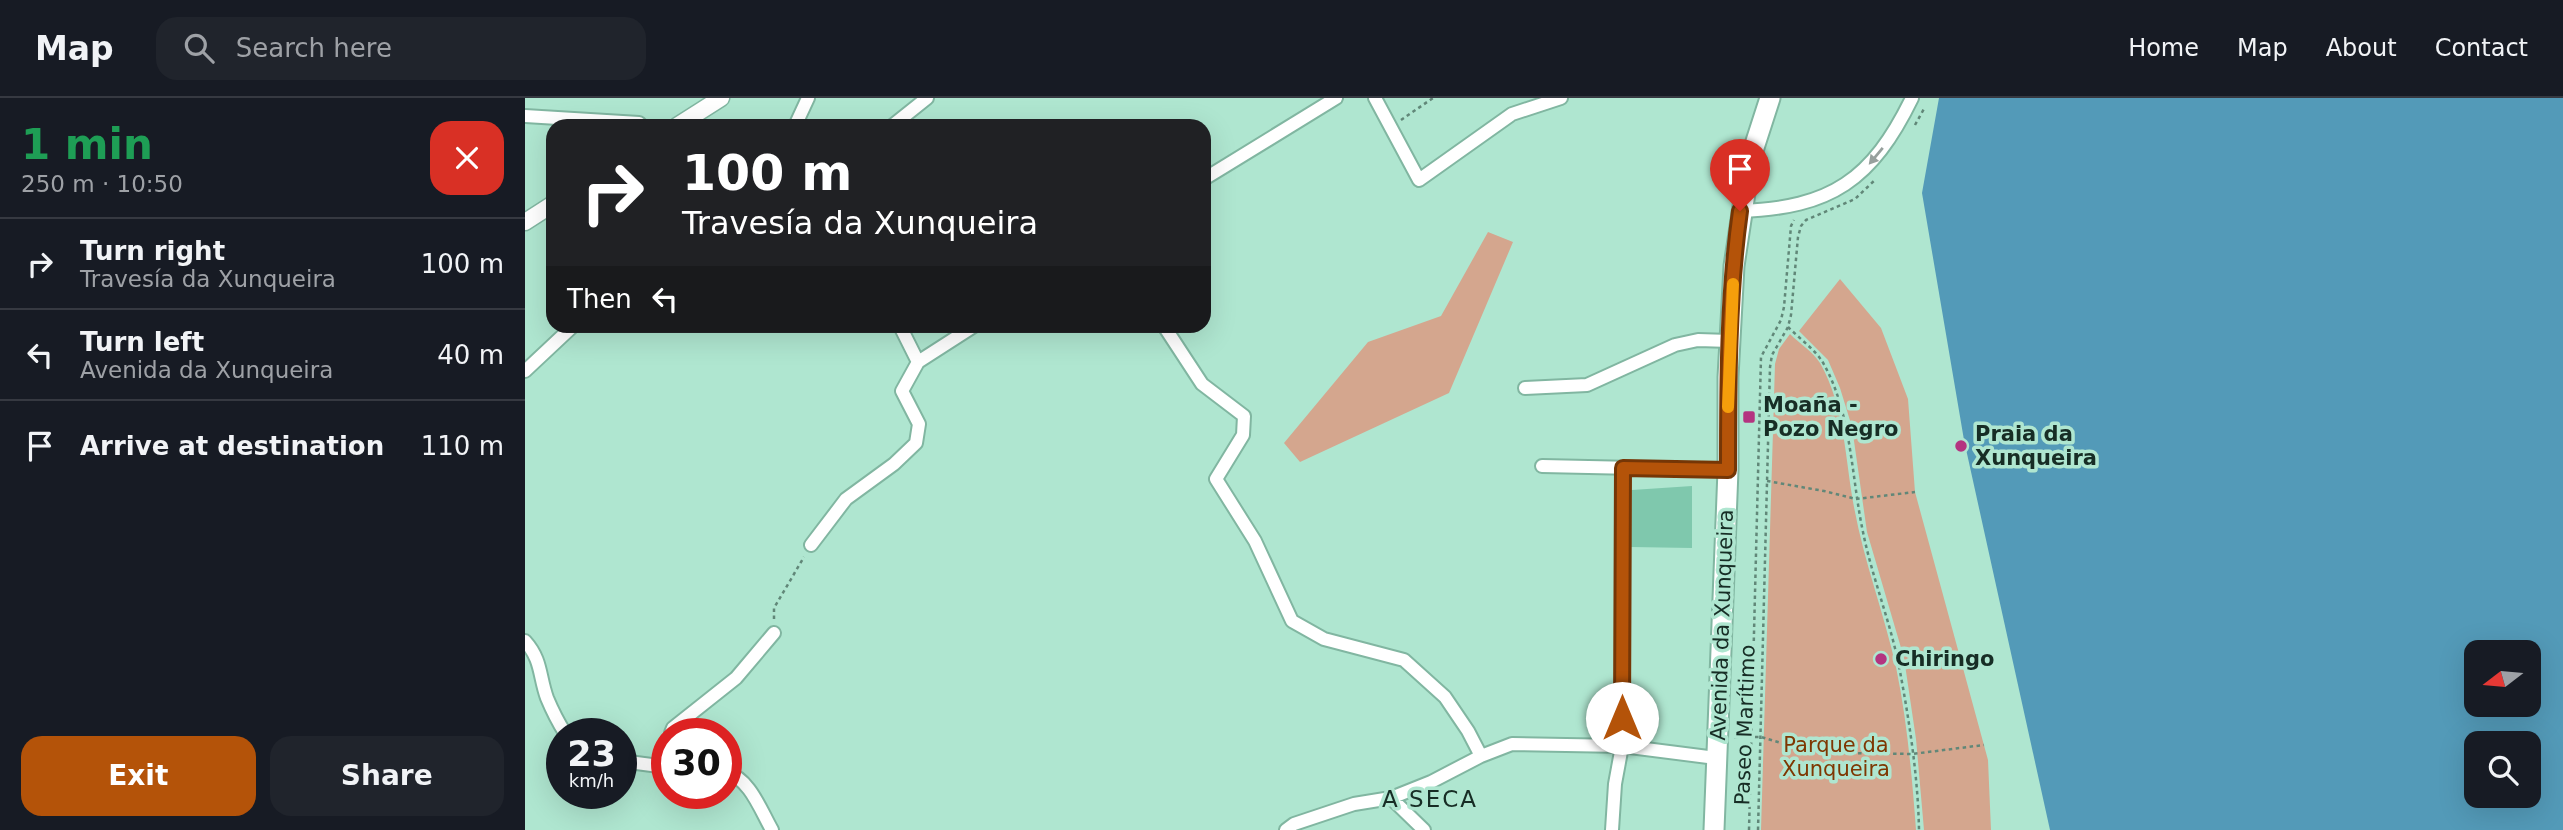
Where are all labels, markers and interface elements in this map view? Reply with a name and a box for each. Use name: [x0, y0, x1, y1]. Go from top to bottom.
search box: [156, 17, 646, 80]
text: Map: [35, 29, 114, 68]
icon: search: [180, 29, 218, 67]
text: Search here: [236, 33, 392, 63]
text: Home: [2128, 34, 2199, 62]
text: Map: [2237, 34, 2288, 62]
text: About: [2326, 34, 2397, 62]
text: Contact: [2435, 34, 2528, 62]
text: 1 min: [21, 120, 153, 169]
button: close: [430, 121, 504, 195]
pin: [1710, 139, 1770, 211]
text: 100 m: [682, 145, 852, 202]
icon: right: [567, 147, 658, 238]
one-way arrow: [1869, 147, 1884, 164]
icon: arrive: [1721, 150, 1759, 188]
text: 250 m · 10:50: [21, 171, 183, 197]
text: Travesía da Xunqueira: [682, 204, 1038, 242]
text: Turn right: [80, 236, 225, 266]
icon: right: [21, 245, 59, 283]
text: 100 m: [421, 249, 504, 279]
text: Travesía da Xunqueira: [80, 266, 336, 292]
icon: left: [646, 280, 684, 318]
text: Then: [567, 284, 632, 314]
text: Turn left: [80, 327, 204, 357]
icon: left: [21, 336, 59, 374]
text: 40 m: [437, 340, 504, 370]
text: Avenida da Xunqueira: [80, 357, 333, 383]
place label: Moaña - Pozo Negro: [1763, 393, 1898, 441]
marker: Moaña - Pozo Negro: [1741, 409, 1757, 425]
place label: Praia da Xunqueira: [1975, 422, 2097, 470]
icon: arrive: [21, 427, 59, 465]
text: Arrive at destination: [80, 431, 384, 461]
text: 110 m: [421, 431, 504, 461]
marker: Praia da Xunqueira: [1953, 438, 1969, 454]
street label: Avenida da Xunqueira: [1706, 509, 1738, 741]
north arrow: [2464, 640, 2541, 718]
map controls: [2464, 640, 2541, 808]
street label: Paseo Marítimo: [1730, 644, 1760, 806]
place label: Chiringo: [1895, 647, 1995, 671]
marker: Chiringo: [1873, 651, 1889, 667]
position arrow: [1585, 681, 1659, 755]
speed limit sign: 30: [651, 718, 742, 809]
button: search: [2464, 731, 2541, 808]
park label: Parque da Xunqueira: [1782, 733, 1890, 781]
text: 23: [567, 734, 616, 774]
button: Exit: [21, 736, 256, 816]
button: Share: [270, 736, 504, 816]
text: km/h: [569, 770, 614, 791]
district label: A SECA: [1382, 786, 1478, 812]

